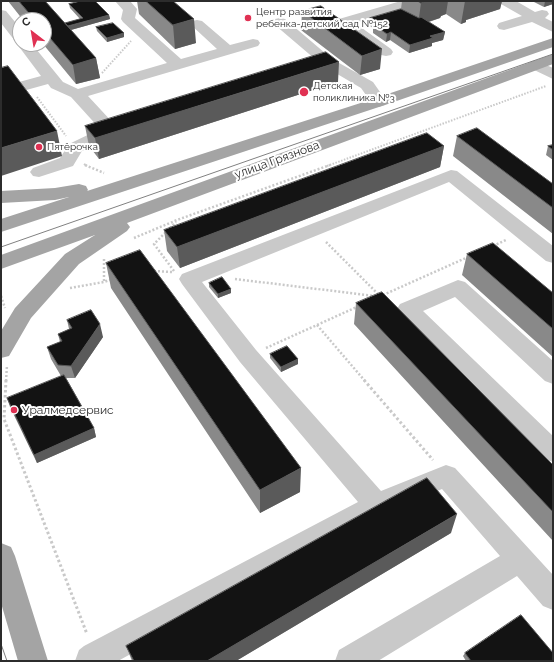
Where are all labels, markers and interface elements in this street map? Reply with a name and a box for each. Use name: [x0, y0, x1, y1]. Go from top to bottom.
place label: Центр развития ребенка-детский сад №152: [256, 6, 388, 30]
north arrow: [12, 12, 52, 52]
marker: Центр развития ребенка-детский сад №152: [243, 13, 253, 23]
text: С: [19, 15, 33, 30]
place label: Детская поликлиника №3: [313, 80, 395, 104]
marker: Детская поликлиника №3: [298, 86, 310, 98]
street label: улица Грязнова: [233, 138, 321, 182]
place label: Пятёрочка: [47, 141, 98, 153]
marker: Пятёрочка: [34, 142, 44, 152]
place label: Уралмедсервис: [22, 403, 114, 417]
marker: Уралмедсервис: [9, 405, 19, 415]

